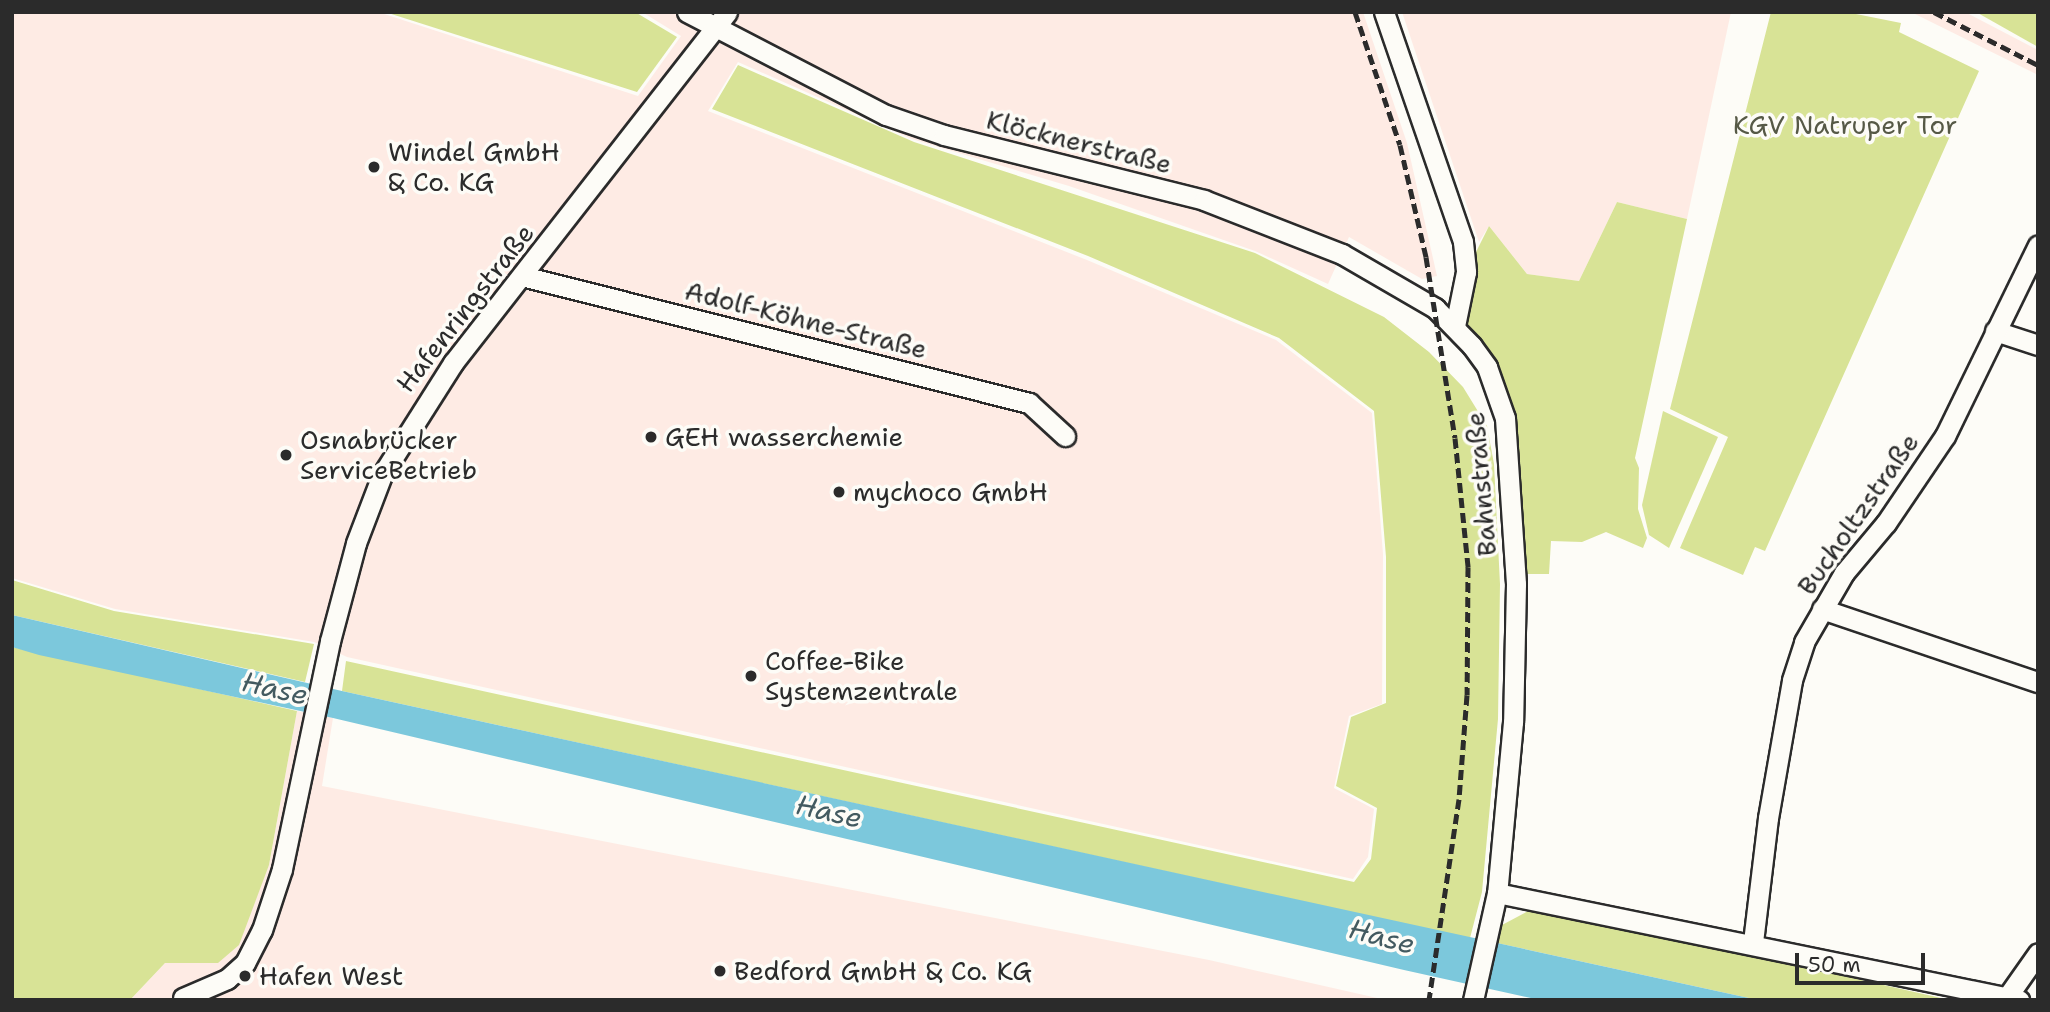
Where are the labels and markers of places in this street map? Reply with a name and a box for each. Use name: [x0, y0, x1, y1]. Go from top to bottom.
place label: Windel GmbH & Co. KG: [388, 136, 560, 198]
marker: Windel GmbH & Co. KG: [366, 159, 382, 175]
place label: GEH wasserchemie: [665, 421, 903, 453]
place label: Osnabrücker ServiceBetrieb: [300, 424, 477, 486]
marker: GEH wasserchemie: [643, 429, 659, 445]
marker: Osnabrücker ServiceBetrieb: [278, 447, 294, 463]
place label: mychoco GmbH: [853, 476, 1048, 508]
marker: mychoco GmbH: [831, 484, 847, 500]
place label: Coffee-Bike Systemzentrale: [765, 645, 958, 706]
marker: Coffee-Bike Systemzentrale: [743, 668, 759, 684]
place label: Bedford GmbH & Co. KG: [734, 955, 1032, 987]
place label: Hafen West: [259, 960, 403, 992]
marker: Bedford GmbH & Co. KG: [712, 963, 728, 979]
marker: Hafen West: [237, 968, 253, 984]

